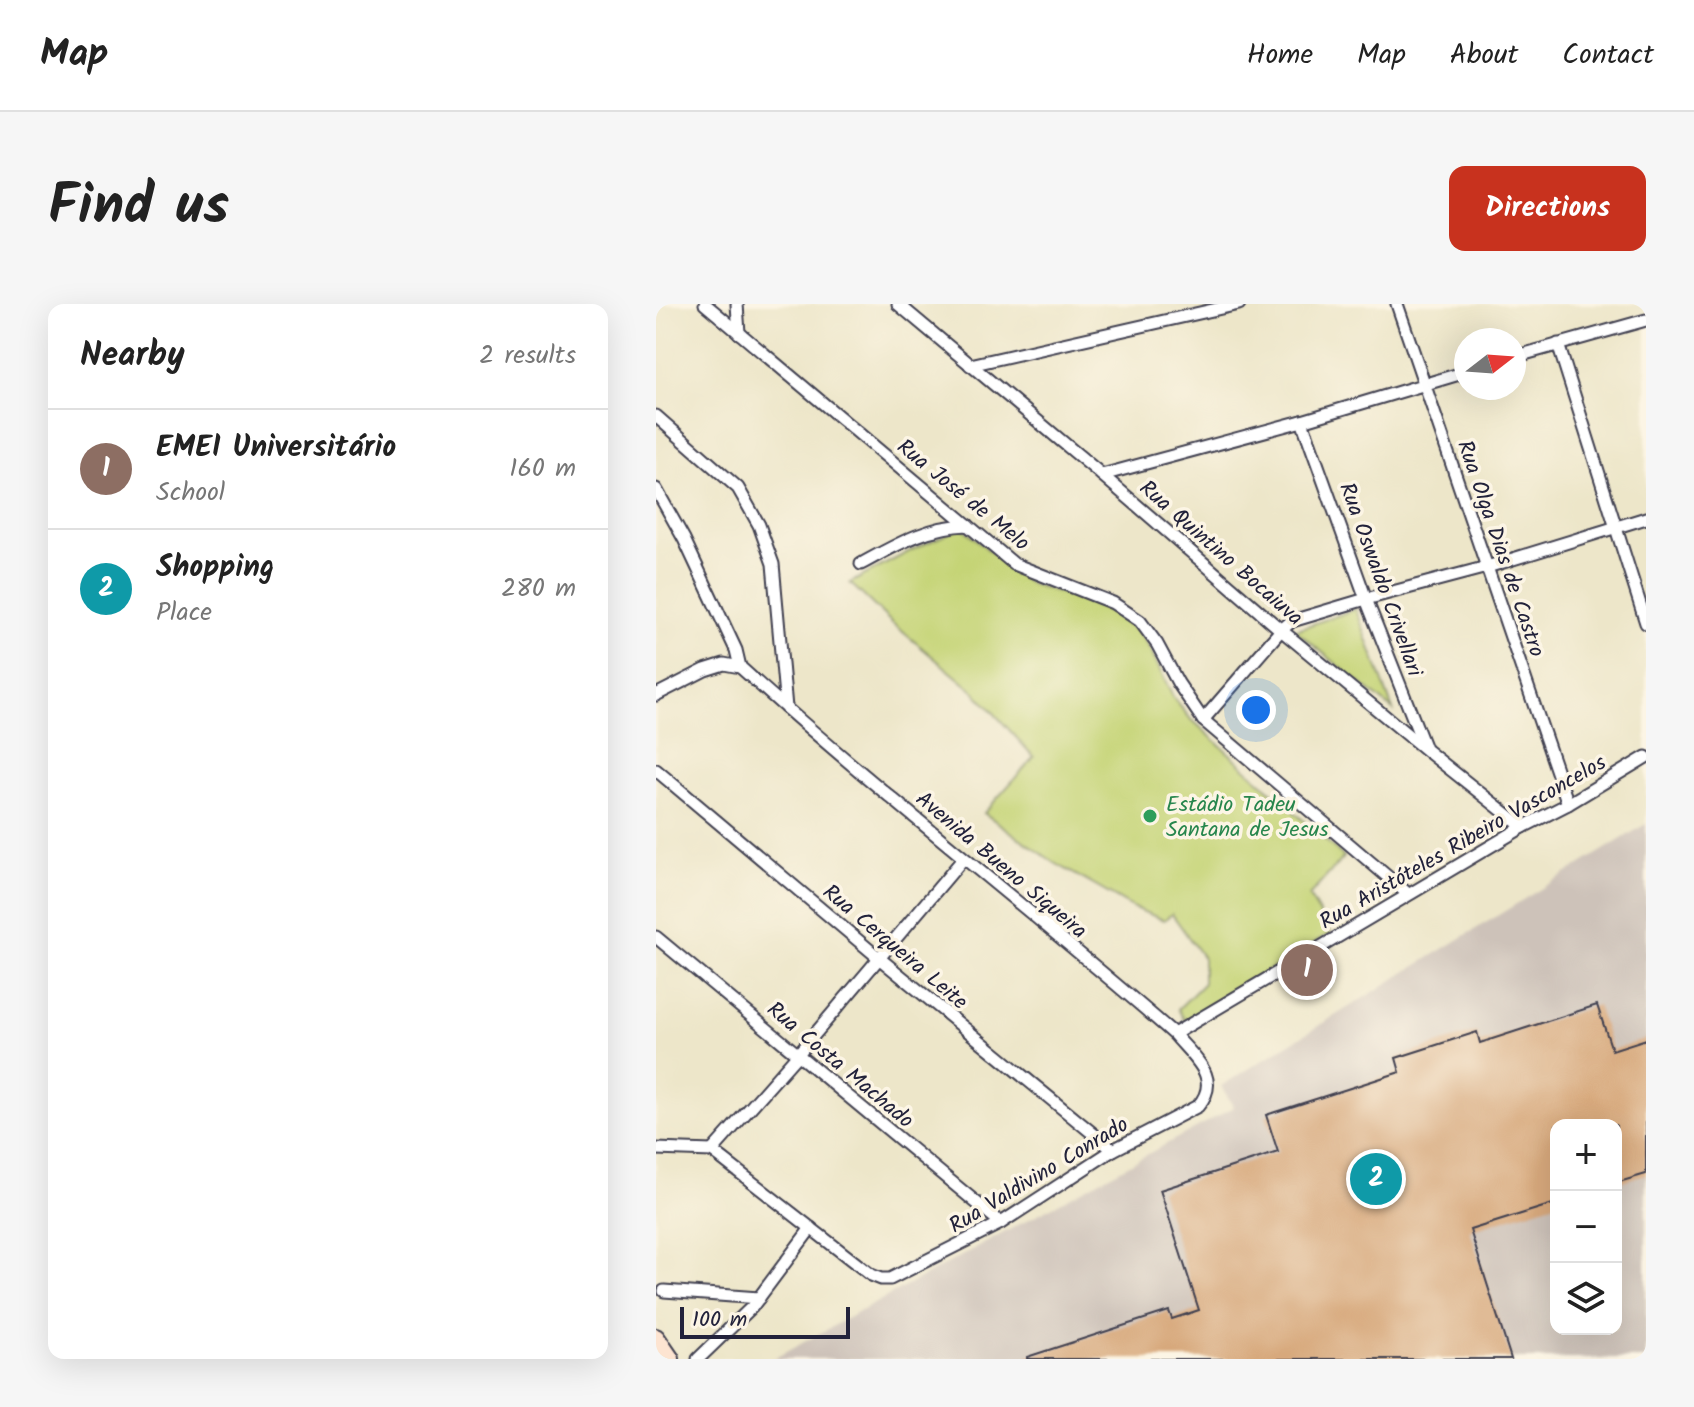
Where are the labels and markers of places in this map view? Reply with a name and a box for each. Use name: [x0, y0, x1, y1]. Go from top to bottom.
place label: Estádio Tadeu Santana de Jesus: [1166, 788, 1329, 848]
marker: Estádio Tadeu Santana de Jesus: [1141, 807, 1159, 825]
pin: 1: [1281, 940, 1333, 1000]
pin: 2: [1350, 1149, 1402, 1209]

